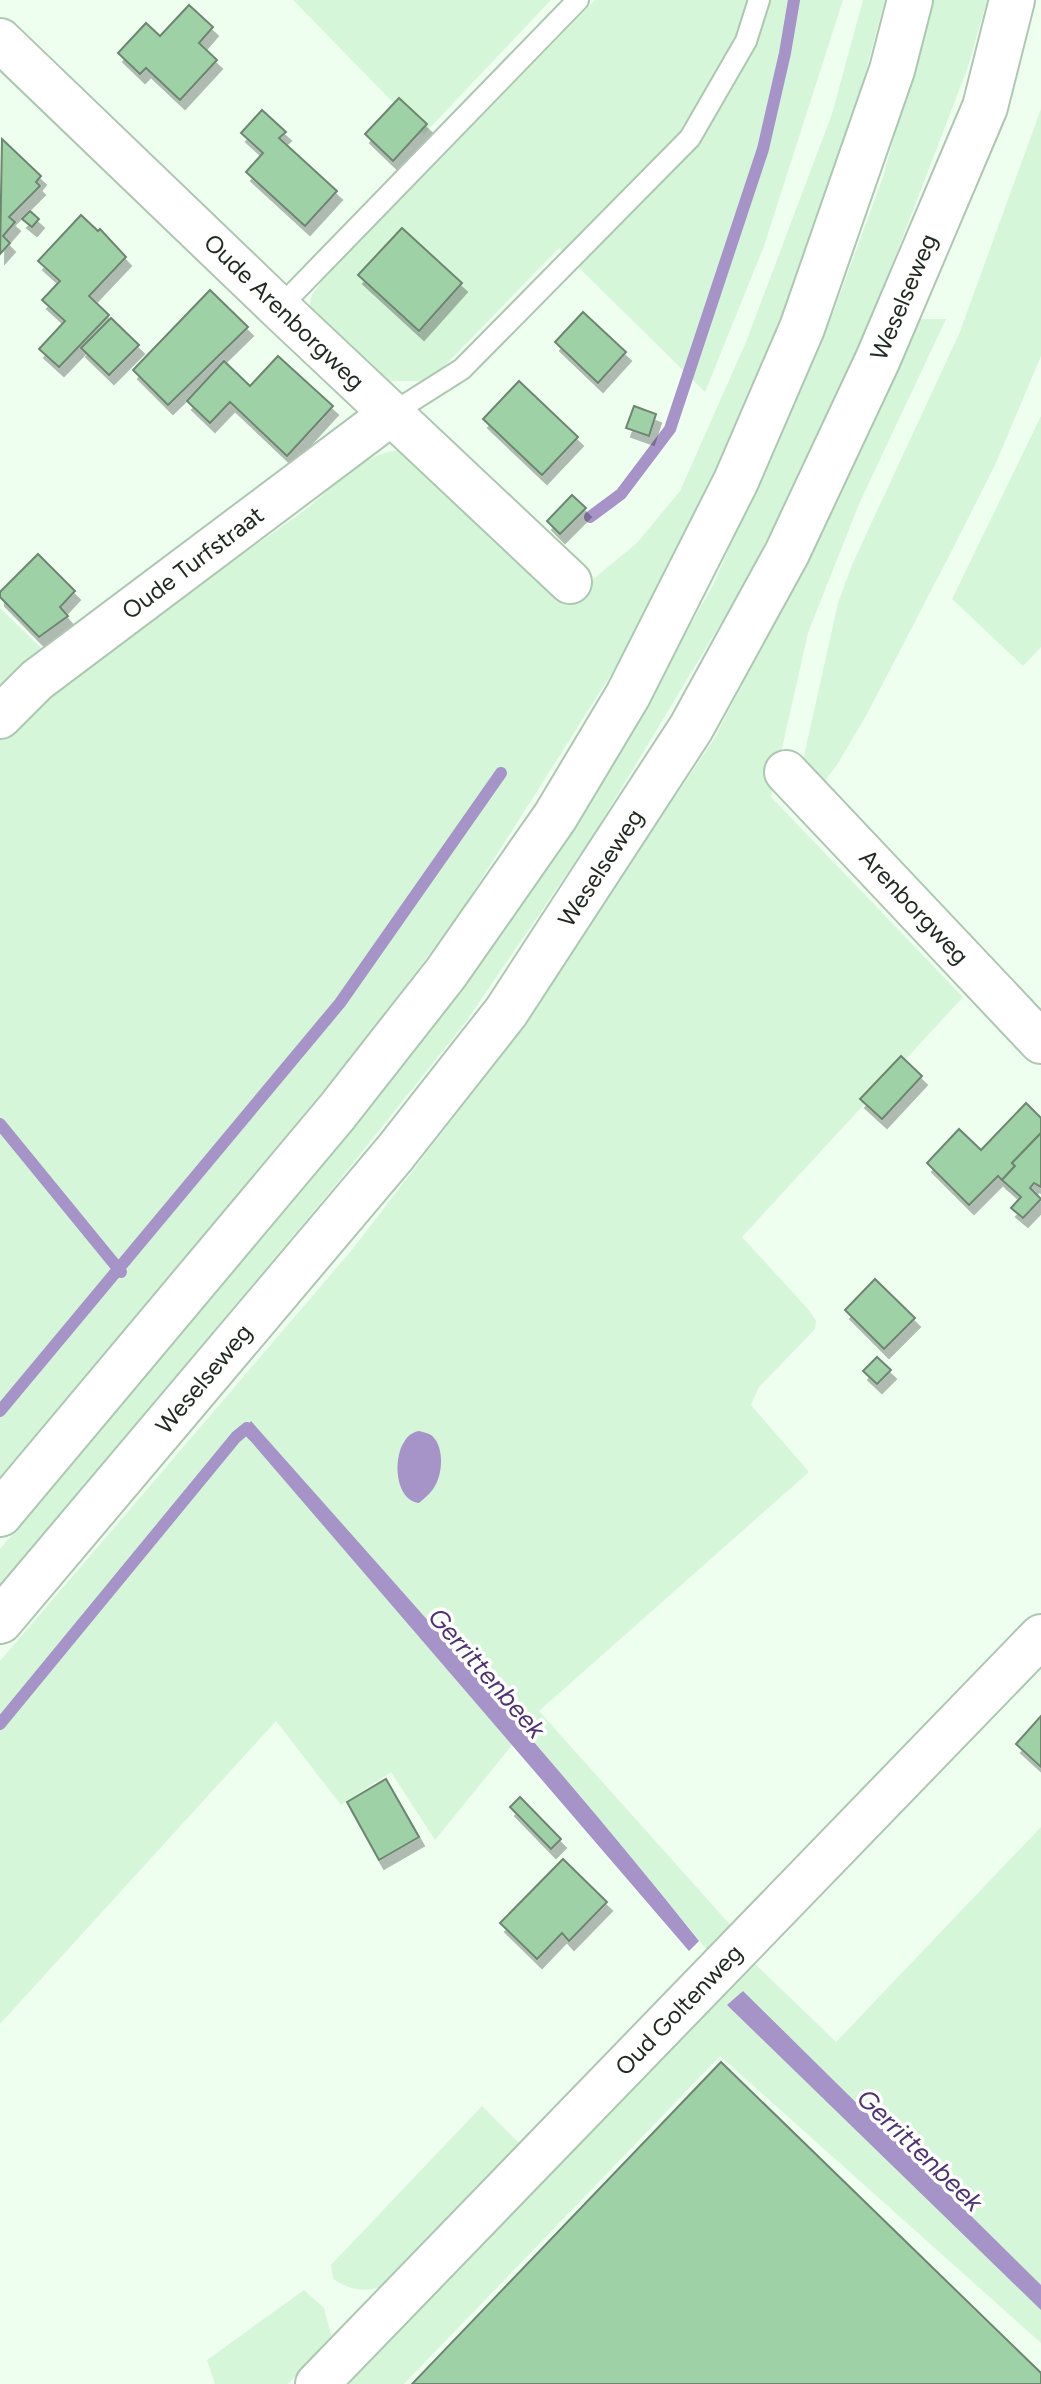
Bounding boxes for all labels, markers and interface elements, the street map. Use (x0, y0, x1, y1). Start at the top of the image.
street label: Oude Arenborgweg (198, 228, 371, 396)
street label: Weselseweg (864, 229, 943, 364)
street label: Oude Turfstraat (116, 500, 269, 625)
street label: Weselseweg (552, 803, 649, 932)
street label: Arenborgweg (854, 843, 975, 970)
street label: Weselseweg (149, 1318, 258, 1439)
water label: Gerrittenbeek (422, 1601, 553, 1746)
street label: Oud Goltenweg (609, 1938, 748, 2081)
water label: Gerrittenbeek (850, 2082, 991, 2219)

